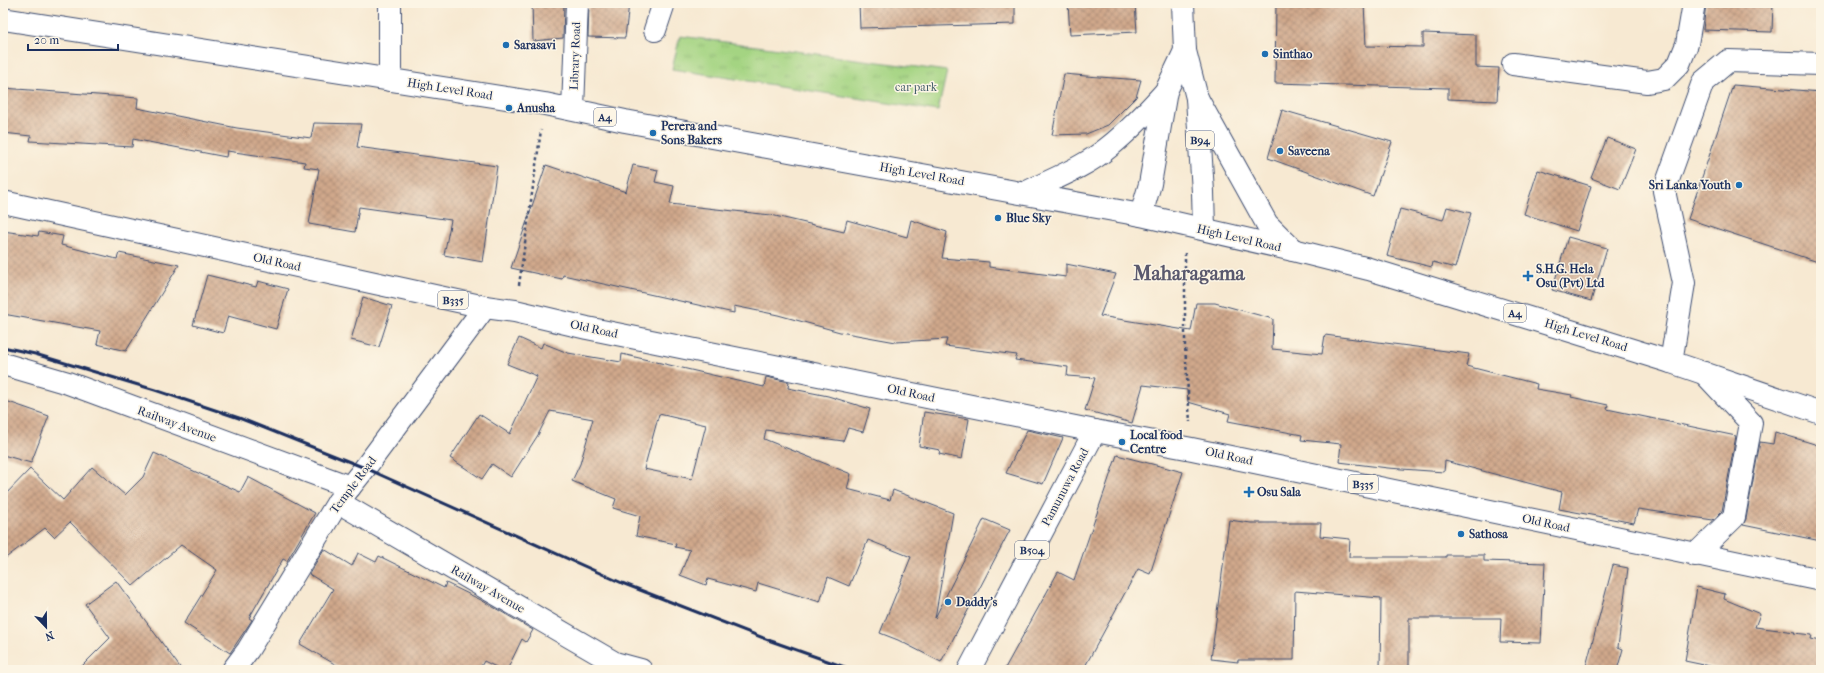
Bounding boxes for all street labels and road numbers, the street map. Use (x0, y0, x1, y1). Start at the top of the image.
street label: Library Road (567, 21, 583, 90)
street label: High Level Road (406, 75, 494, 103)
road number: A4 (594, 108, 616, 126)
road number: B94 (1186, 131, 1214, 149)
street label: High Level Road (878, 160, 966, 188)
street label: High Level Road (1195, 221, 1283, 255)
street label: Old Road (252, 250, 303, 274)
road number: B335 (438, 291, 468, 309)
road number: A4 (1504, 304, 1526, 322)
street label: High Level Road (1543, 316, 1630, 354)
street label: Old Road (569, 317, 620, 341)
street label: Old Road (886, 381, 937, 405)
street label: Railway Avenue (136, 403, 218, 445)
street label: Old Road (1204, 444, 1255, 468)
street label: Pamunuwa Road (1039, 445, 1092, 528)
street label: Temple Road (327, 453, 379, 516)
road number: B335 (1348, 475, 1378, 493)
street label: Old Road (1521, 511, 1572, 535)
road number: B504 (1015, 541, 1049, 559)
street label: Railway Avenue (449, 562, 528, 616)

